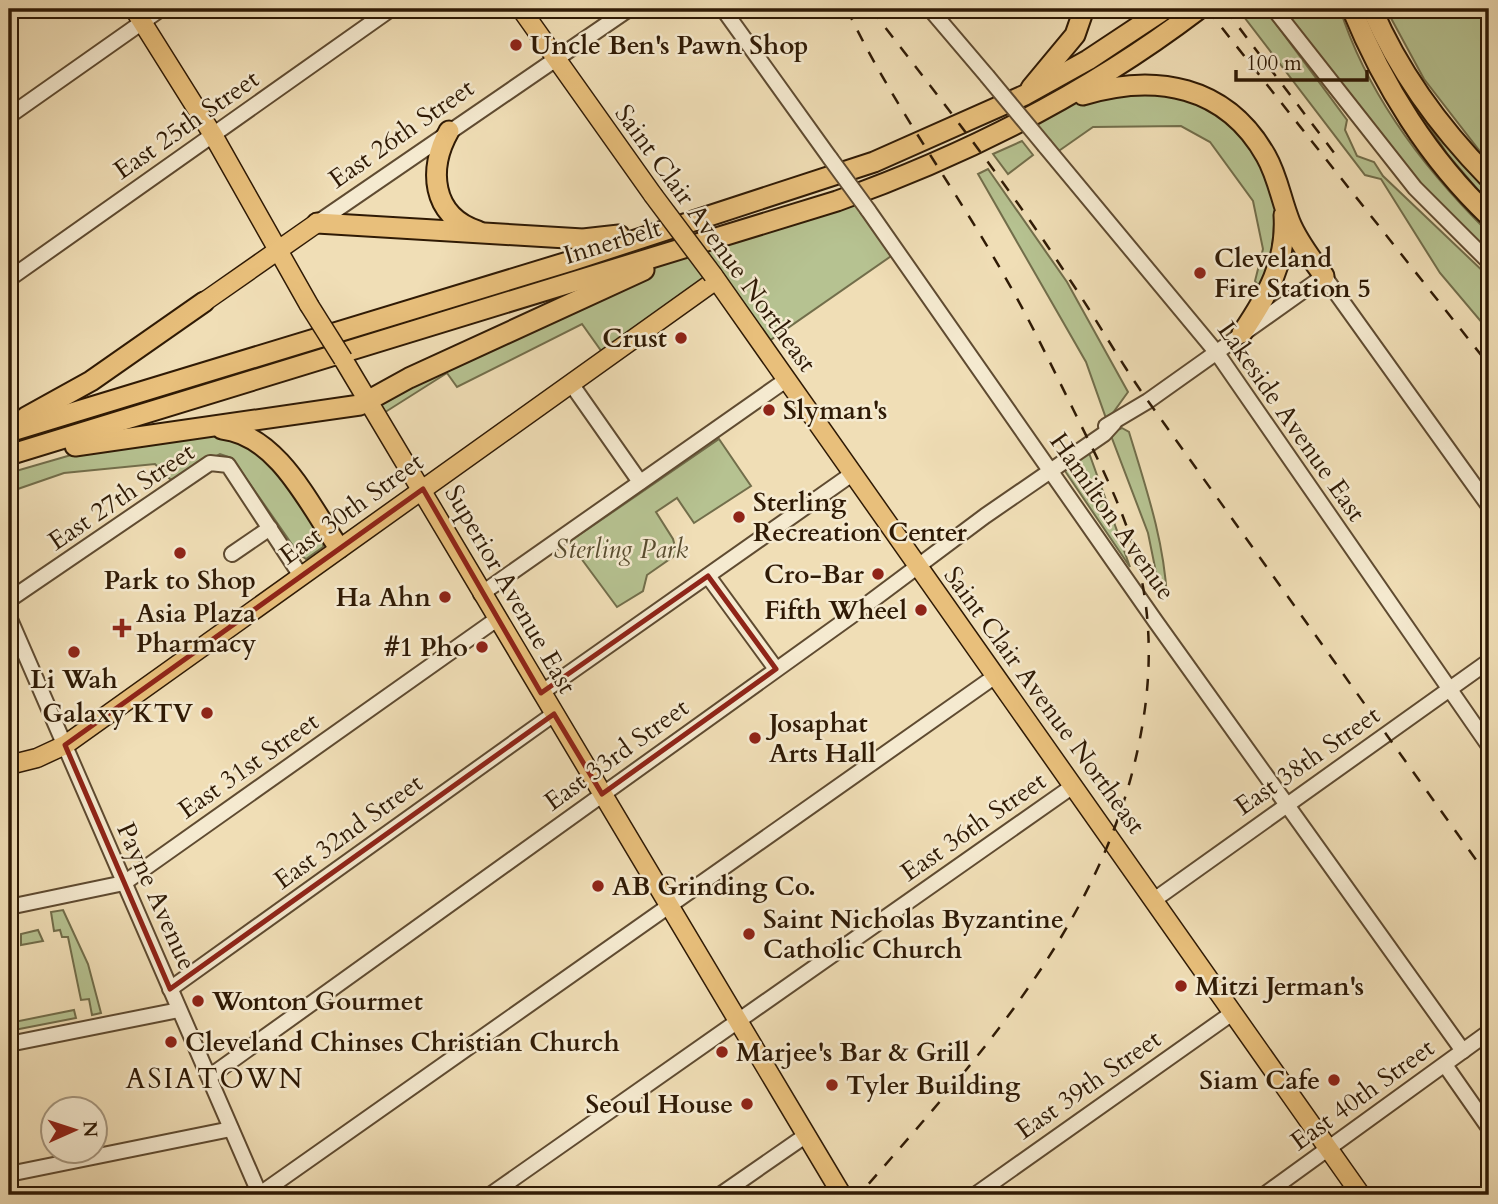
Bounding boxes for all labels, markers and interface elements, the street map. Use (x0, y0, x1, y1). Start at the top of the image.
place label: Uncle Ben's Pawn Shop (530, 28, 808, 63)
marker: Uncle Ben's Pawn Shop (508, 37, 524, 53)
scale bar (1236, 38, 1367, 82)
text: 100 m (1246, 49, 1302, 78)
street label: East 25th Street (107, 61, 266, 187)
street label: East 26th Street (322, 70, 481, 196)
street label: Saint Clair Avenue Northeast (607, 98, 825, 379)
street label: Innerbelt (559, 210, 665, 273)
place label: Cleveland Fire Station 5 (1214, 241, 1371, 306)
marker: Cleveland Fire Station 5 (1192, 265, 1208, 281)
street label: Lakeside Avenue East (1209, 314, 1374, 528)
place label: Crust (602, 321, 667, 356)
marker: Crust (673, 330, 689, 346)
place label: Slyman's (783, 393, 887, 428)
marker: Slyman's (761, 402, 777, 418)
street label: Hamilton Avenue (1042, 425, 1183, 607)
street label: East 27th Street (41, 434, 201, 558)
street label: East 30th Street (272, 444, 430, 572)
street label: Superior Avenue East (436, 478, 585, 700)
place label: Sterling Recreation Center (753, 485, 968, 550)
marker: Sterling Recreation Center (731, 509, 747, 525)
park label: Sterling Park (554, 532, 688, 567)
marker: Park to Shop (172, 545, 188, 561)
place label: Cro-Bar (764, 557, 865, 592)
street label: Saint Clair Avenue Northeast (936, 560, 1154, 841)
place label: Park to Shop (104, 563, 256, 598)
marker: Cro-Bar (870, 566, 886, 582)
place label: Ha Ahn (336, 580, 431, 615)
marker: Ha Ahn (437, 589, 453, 605)
place label: Fifth Wheel (764, 593, 907, 628)
place label: Asia Plaza Pharmacy (136, 596, 256, 661)
marker: Fifth Wheel (913, 602, 929, 618)
marker: Asia Plaza Pharmacy (114, 620, 130, 636)
place label: #1 Pho (384, 630, 468, 665)
marker: #1 Pho (474, 639, 490, 655)
marker: Li Wah (66, 644, 82, 660)
place label: Li Wah (30, 662, 118, 697)
street label: East 33rd Street (537, 690, 696, 819)
place label: Galaxy KTV (42, 696, 194, 731)
street label: East 38th Street (1228, 697, 1387, 823)
street label: East 31st Street (171, 704, 326, 827)
marker: Galaxy KTV (199, 705, 215, 721)
place label: Josaphat Arts Hall (765, 706, 876, 771)
marker: Josaphat Arts Hall (747, 730, 763, 746)
street label: East 36th Street (894, 763, 1053, 889)
street label: East 32nd Street (267, 766, 430, 897)
street label: Payne Avenue (108, 817, 205, 976)
place label: AB Grinding Co. (612, 869, 816, 904)
marker: AB Grinding Co. (590, 878, 606, 894)
place label: Saint Nicholas Byzantine Catholic Church (763, 902, 1064, 967)
marker: Saint Nicholas Byzantine Catholic Church (741, 926, 757, 942)
place label: Mitzi Jerman's (1195, 969, 1364, 1004)
marker: Mitzi Jerman's (1173, 978, 1189, 994)
place label: Wonton Gourmet (211, 984, 423, 1019)
marker: Wonton Gourmet (190, 993, 206, 1009)
street label: East 39th Street (1009, 1021, 1168, 1147)
place label: Cleveland Chinses Christian Church (185, 1025, 620, 1060)
street label: East 40th Street (1283, 1030, 1441, 1158)
marker: Cleveland Chinses Christian Church (163, 1034, 179, 1050)
place label: Marjee's Bar & Grill (736, 1035, 970, 1070)
marker: Marjee's Bar & Grill (714, 1044, 730, 1060)
district label: ASIATOWN (126, 1060, 304, 1098)
place label: Siam Cafe (1199, 1063, 1320, 1098)
place label: Tyler Building (846, 1068, 1021, 1103)
marker: Siam Cafe (1326, 1072, 1342, 1088)
marker: Tyler Building (824, 1077, 840, 1093)
place label: Seoul House (586, 1087, 733, 1122)
north arrow (38, 1096, 108, 1166)
marker: Seoul House (739, 1096, 755, 1112)
text: N (77, 1120, 103, 1139)

